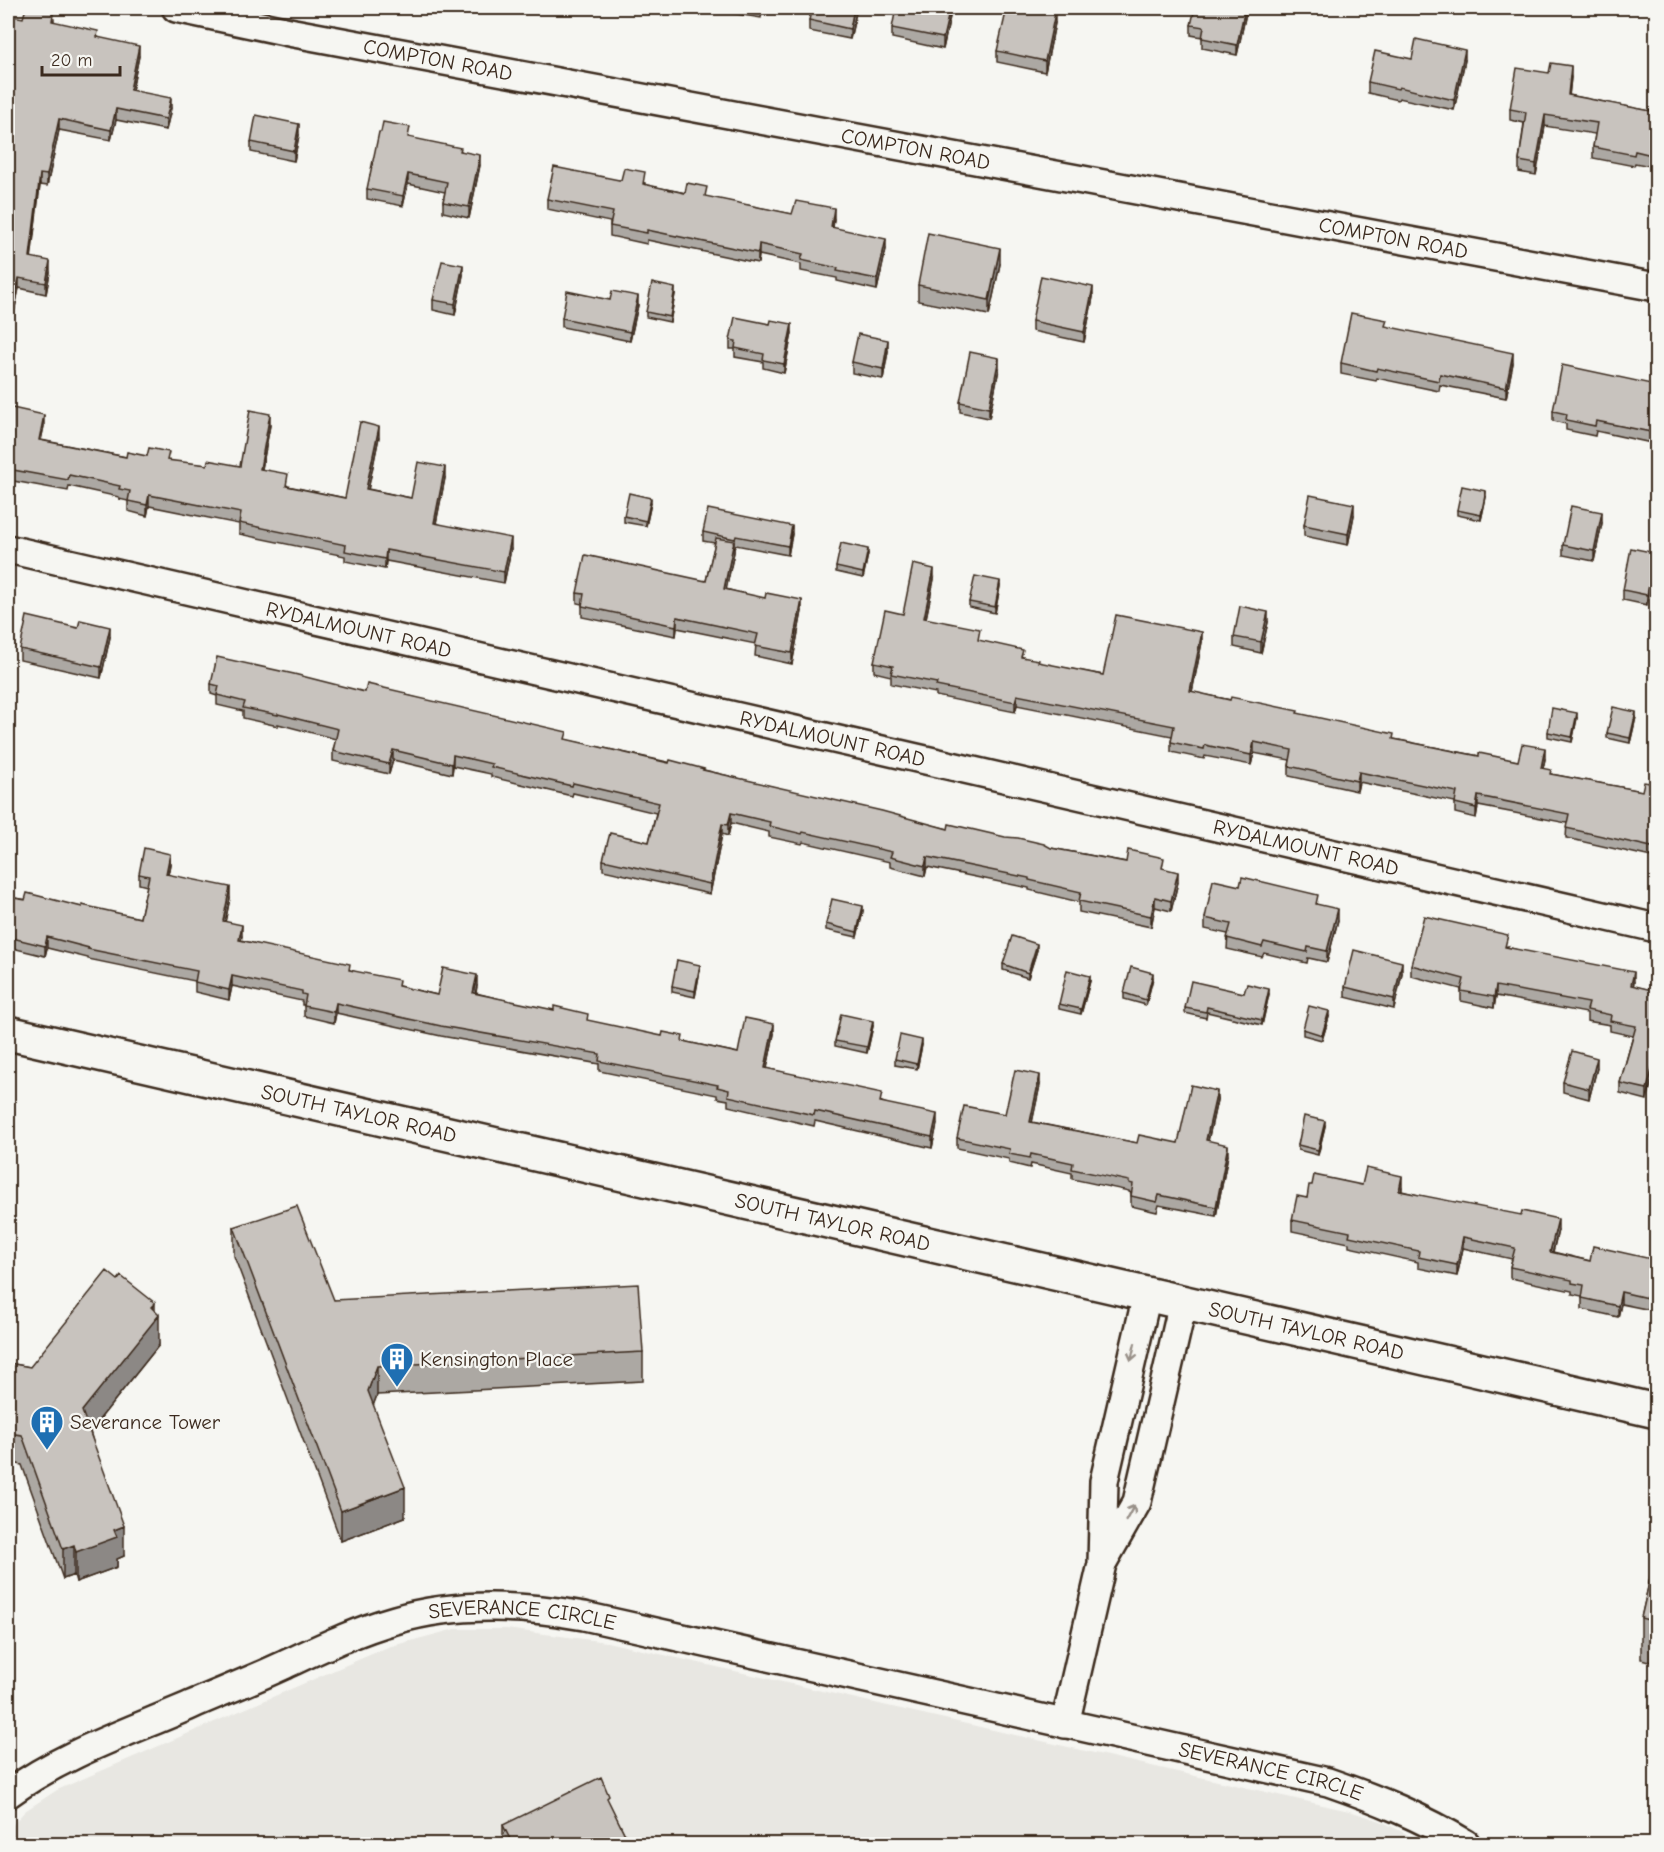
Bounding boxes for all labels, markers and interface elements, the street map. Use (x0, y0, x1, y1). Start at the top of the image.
street label: COMPTON ROAD (361, 34, 514, 86)
scale bar (42, 39, 120, 77)
text: 20 m (51, 50, 92, 71)
street label: COMPTON ROAD (839, 123, 992, 175)
street label: COMPTON ROAD (1317, 212, 1470, 264)
street label: RYDALMOUNT ROAD (264, 597, 454, 663)
street label: RYDALMOUNT ROAD (737, 706, 928, 772)
street label: RYDALMOUNT ROAD (1211, 815, 1401, 880)
street label: SOUTH TAYLOR ROAD (259, 1079, 459, 1148)
street label: SOUTH TAYLOR ROAD (733, 1188, 933, 1256)
street label: SOUTH TAYLOR ROAD (1206, 1297, 1406, 1365)
building icon: Kensington Place (379, 1341, 415, 1388)
one-way arrow (1127, 1342, 1139, 1361)
place label: Kensington Place (420, 1347, 573, 1371)
building icon: Severance Tower (29, 1404, 65, 1451)
place label: Severance Tower (70, 1410, 221, 1434)
one-way arrow (1125, 1505, 1137, 1522)
street label: SEVERANCE CIRCLE (427, 1595, 619, 1635)
street label: SEVERANCE CIRCLE (1176, 1737, 1367, 1806)

